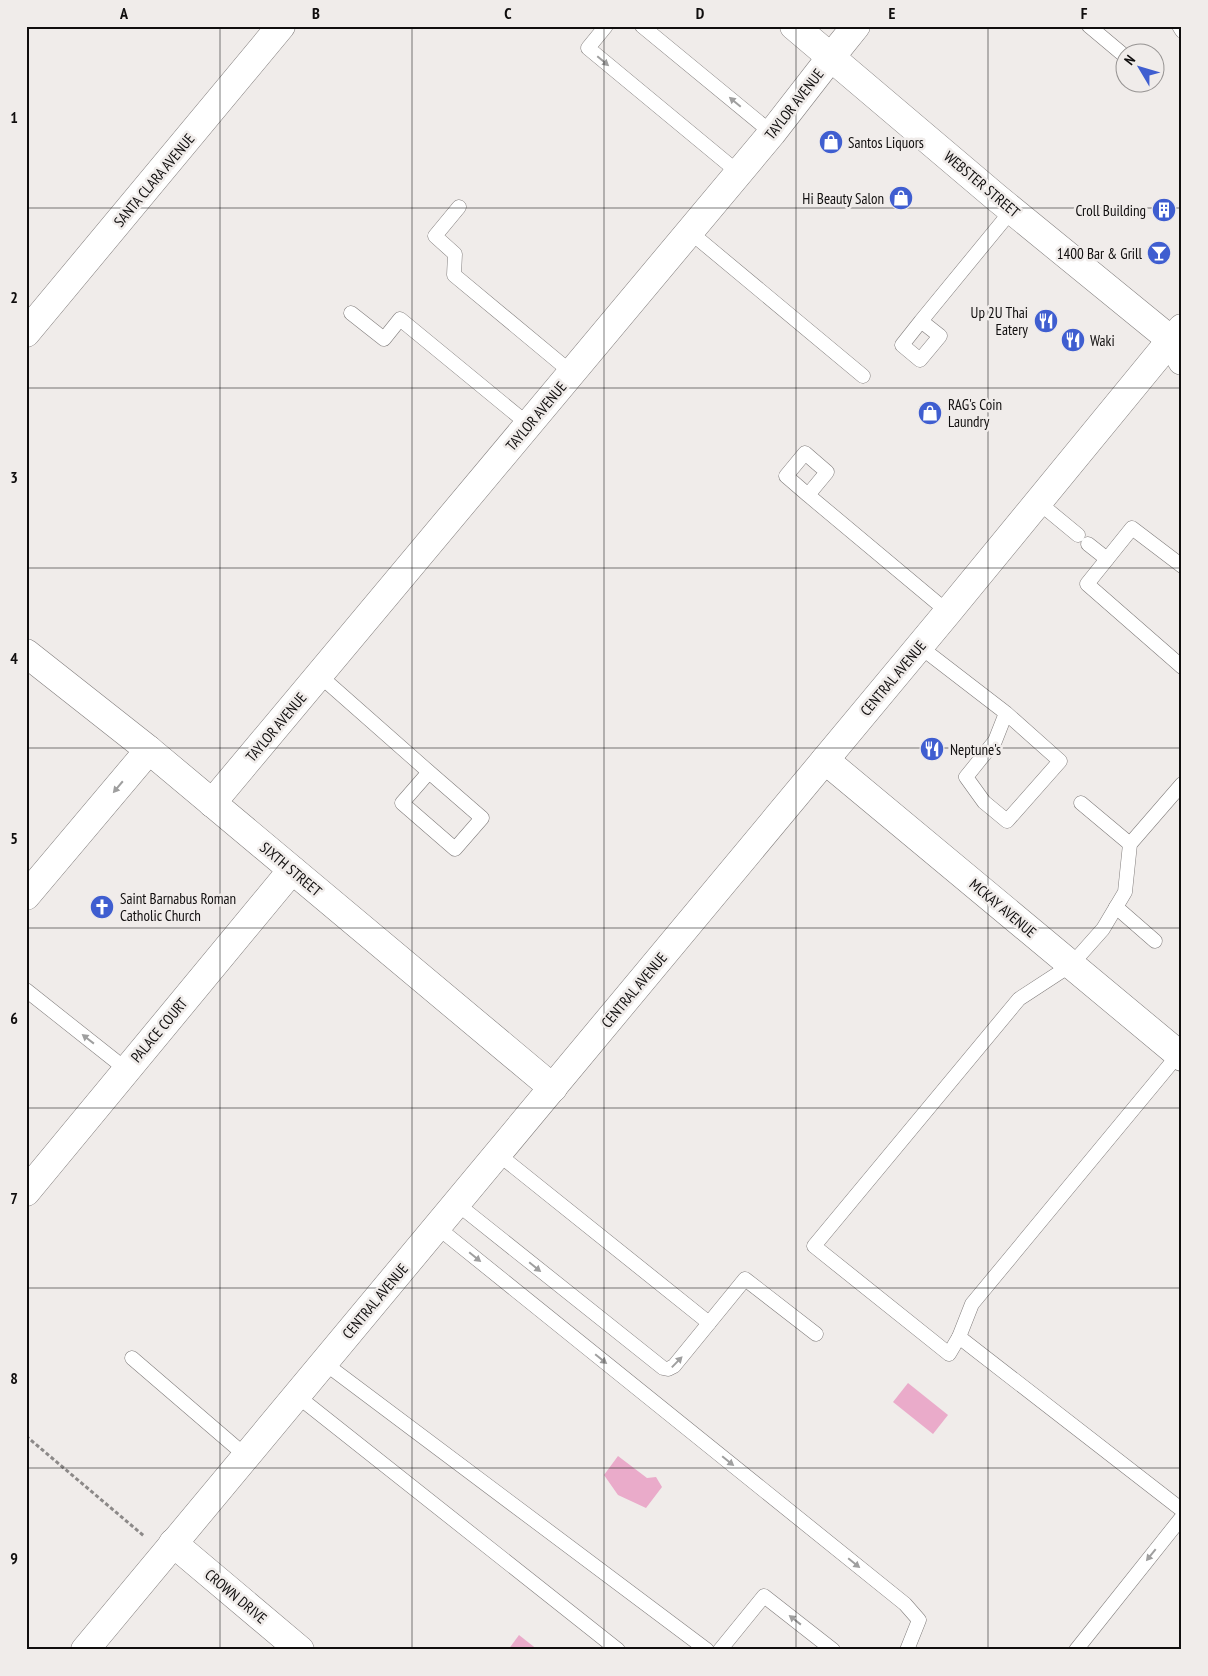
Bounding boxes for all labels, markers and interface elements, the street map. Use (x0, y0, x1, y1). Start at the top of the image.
text: A (119, 3, 129, 23)
text: B (312, 3, 320, 23)
text: C (504, 3, 512, 23)
text: D (696, 3, 705, 23)
text: E (889, 3, 896, 23)
text: F (1081, 3, 1088, 23)
north arrow (1116, 42, 1166, 92)
text: N (1120, 51, 1139, 69)
one-way arrow (596, 56, 609, 67)
street label: TAYLOR AVENUE (760, 65, 828, 143)
one-way arrow (728, 97, 741, 108)
text: 1 (10, 107, 18, 127)
street label: SANTA CLARA AVENUE (109, 129, 199, 231)
shop icon: Santos Liquors (818, 129, 844, 155)
place label: Santos Liquors (848, 133, 924, 152)
street label: WEBSTER STREET (940, 147, 1024, 221)
shop icon: Hi Beauty Salon (888, 185, 914, 211)
place label: Hi Beauty Salon (802, 189, 884, 208)
building icon: Croll Building (1151, 197, 1177, 223)
place label: Croll Building (1075, 201, 1146, 220)
bar icon: 1400 Bar & Grill (1146, 240, 1172, 266)
place label: 1400 Bar & Grill (1057, 244, 1142, 263)
text: 2 (10, 287, 18, 307)
place label: Up 2U Thai Eatery (971, 303, 1028, 339)
restaurant icon: Up 2U Thai Eatery (1033, 308, 1059, 334)
restaurant icon: Waki (1060, 327, 1086, 353)
place label: Waki (1090, 331, 1115, 350)
street label: TAYLOR AVENUE (501, 377, 571, 455)
place label: RAG's Coin Laundry (948, 395, 1002, 431)
shop icon: RAG's Coin Laundry (917, 400, 943, 426)
text: 3 (10, 467, 18, 487)
street label: CENTRAL AVENUE (856, 636, 930, 720)
text: 4 (10, 648, 18, 668)
street label: TAYLOR AVENUE (241, 688, 311, 766)
restaurant icon: Neptune's (919, 736, 945, 762)
place label: Neptune's (950, 740, 1001, 759)
one-way arrow (112, 781, 123, 794)
text: 5 (10, 828, 18, 848)
street label: SIXTH STREET (256, 838, 326, 901)
street label: MCKAY AVENUE (966, 875, 1040, 941)
place label: Saint Barnabus Roman Catholic Church (120, 889, 236, 925)
church icon: Saint Barnabus Roman Catholic Church (89, 894, 115, 920)
street label: CENTRAL AVENUE (597, 948, 671, 1032)
street label: PALACE COURT (127, 994, 192, 1066)
text: 6 (10, 1008, 18, 1028)
one-way arrow (82, 1034, 95, 1045)
text: 7 (10, 1188, 18, 1208)
one-way arrow (468, 1252, 481, 1263)
street label: CENTRAL AVENUE (338, 1259, 412, 1343)
one-way arrow (529, 1261, 542, 1272)
one-way arrow (595, 1354, 608, 1365)
one-way arrow (671, 1356, 683, 1368)
text: 8 (10, 1368, 18, 1388)
one-way arrow (721, 1456, 734, 1467)
text: 9 (10, 1548, 18, 1568)
one-way arrow (1146, 1548, 1157, 1561)
one-way arrow (848, 1558, 861, 1569)
street label: CROWN DRIVE (201, 1565, 271, 1627)
one-way arrow (789, 1614, 802, 1625)

